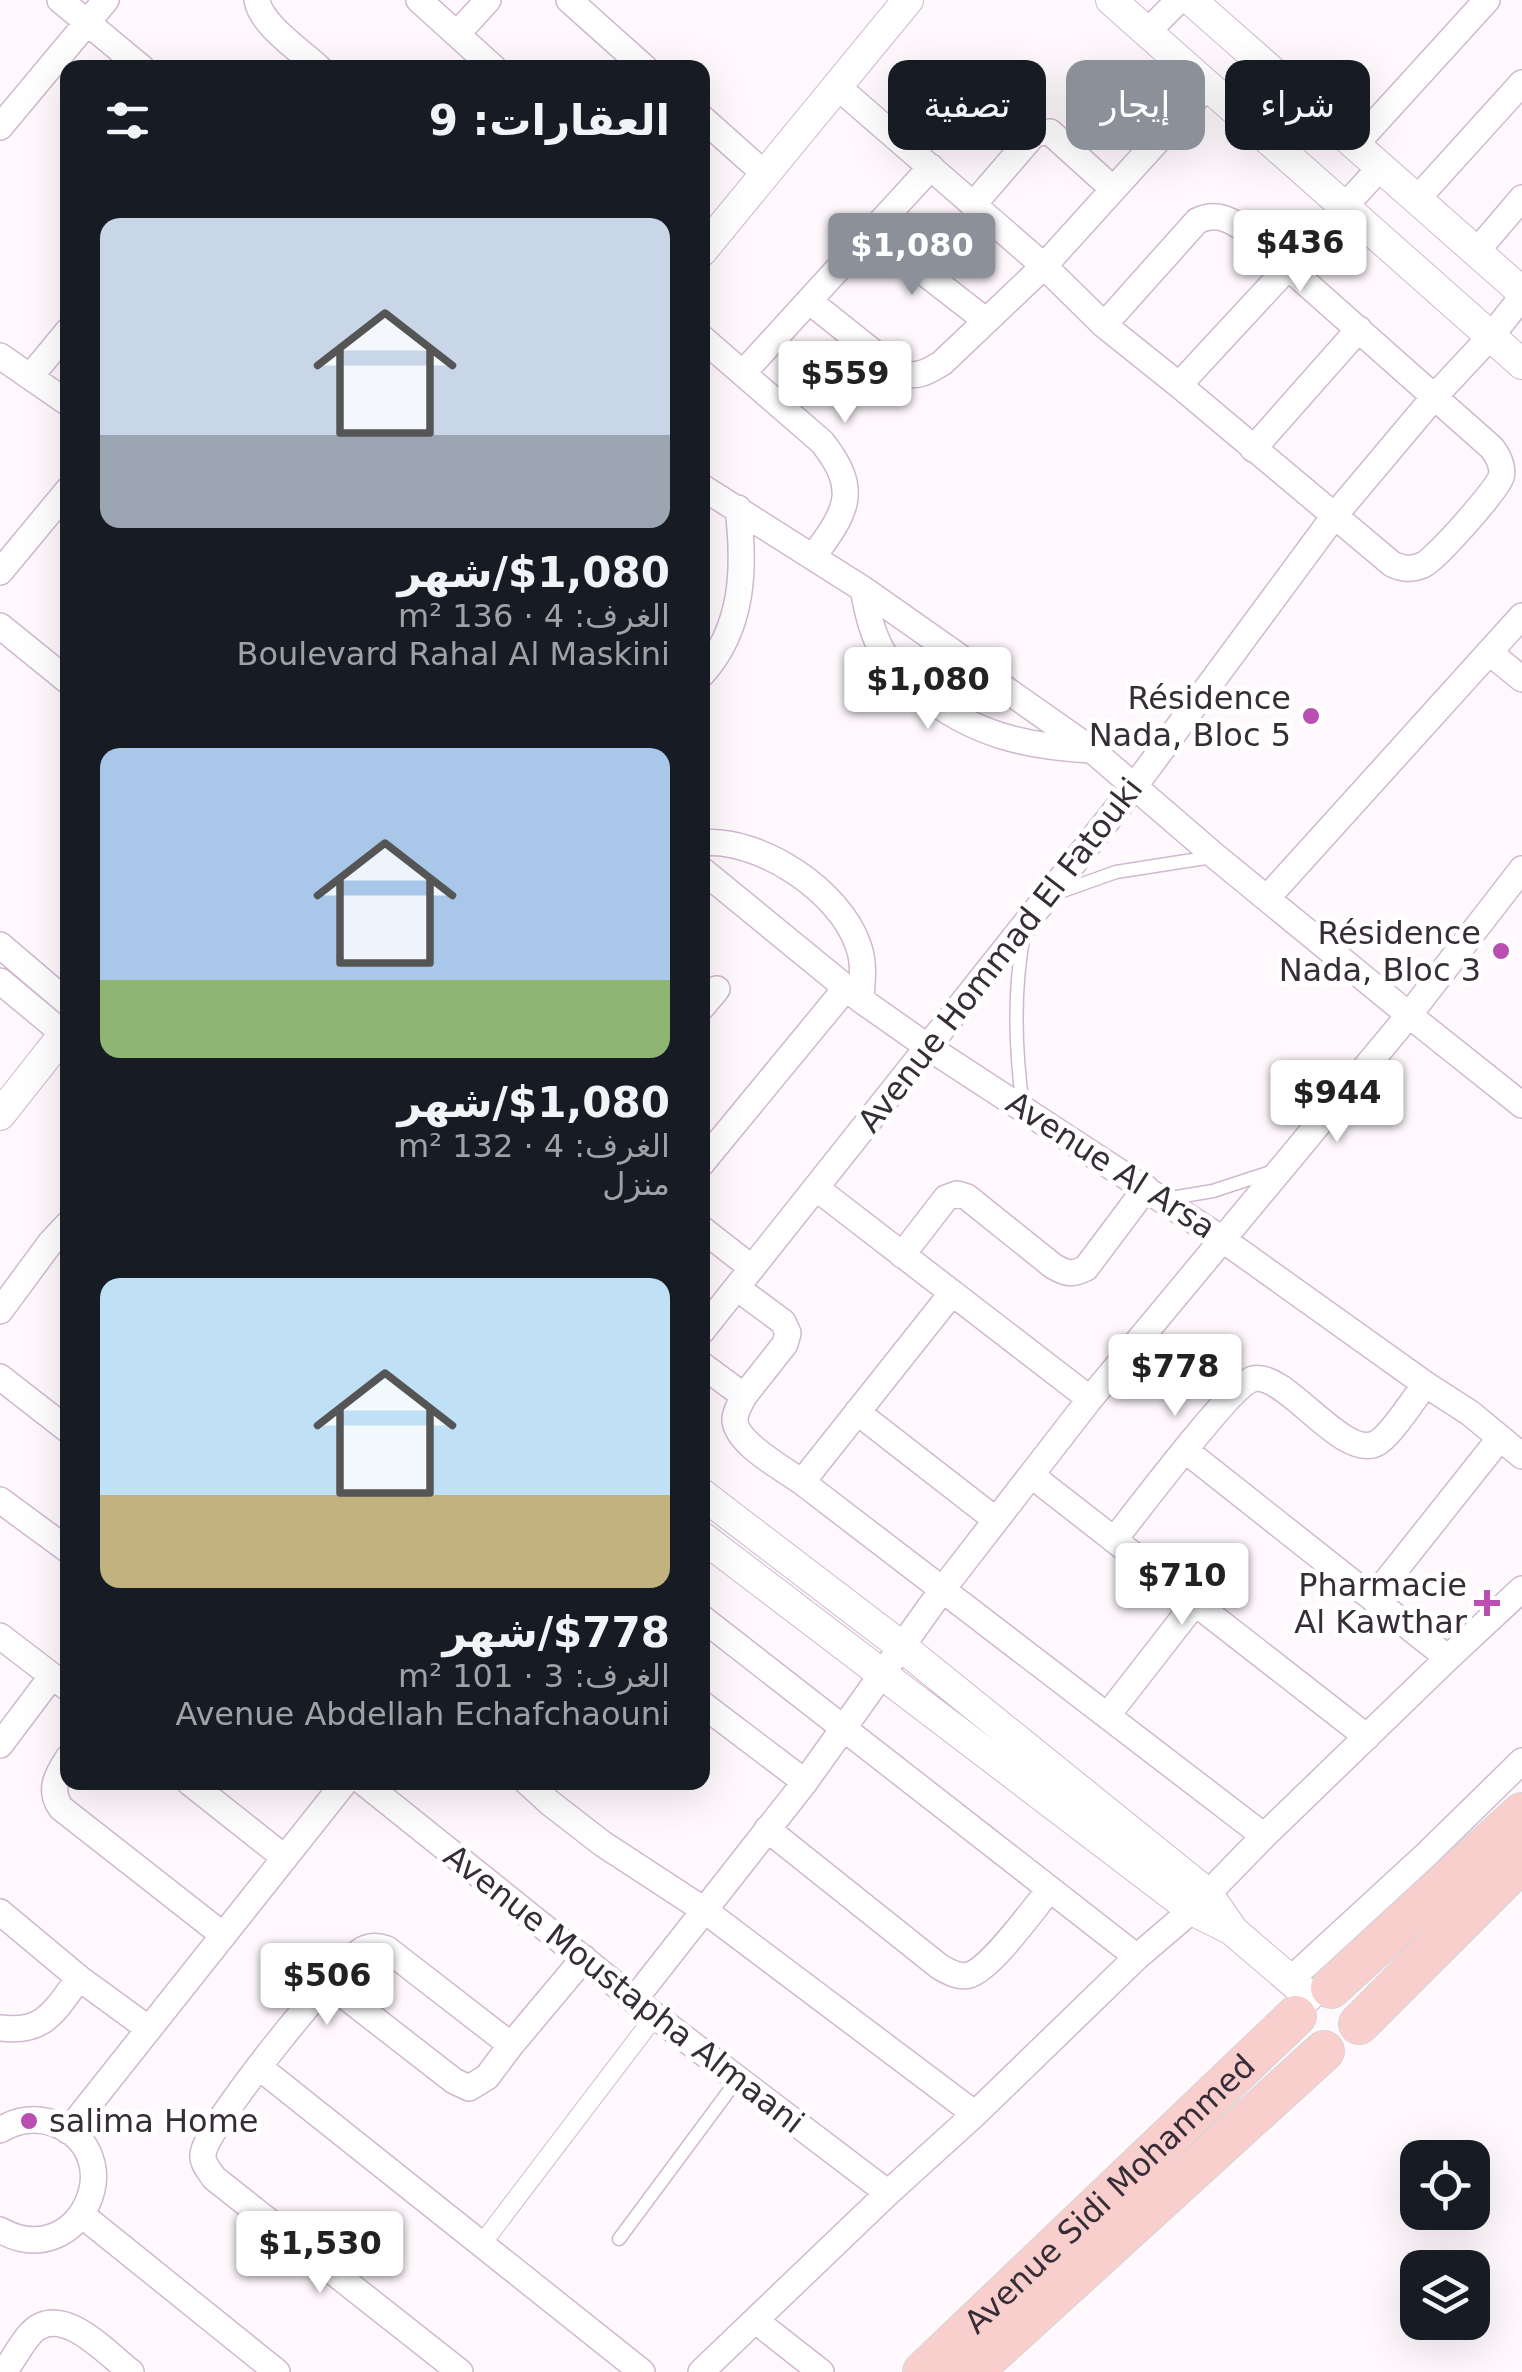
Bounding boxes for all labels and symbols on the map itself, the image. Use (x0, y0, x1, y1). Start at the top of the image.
pin: $436 (1241, 210, 1359, 295)
pin: $1,080 (831, 213, 993, 298)
pin: $559 (786, 341, 904, 426)
pin: $1,080 (847, 647, 1009, 732)
place label: Résidence Nada, Bloc 5 (1089, 679, 1291, 754)
marker: Résidence Nada, Bloc 5 (1300, 705, 1322, 727)
street label: Avenue Hommad El Fatouki (850, 770, 1150, 1140)
place label: Résidence Nada, Bloc 3 (1279, 914, 1481, 989)
marker: Résidence Nada, Bloc 3 (1490, 940, 1512, 962)
pin: $944 (1278, 1060, 1396, 1145)
street label: Avenue Al Arsa (999, 1083, 1223, 1247)
pin: $778 (1116, 1334, 1234, 1419)
pin: $710 (1123, 1543, 1241, 1628)
place label: Pharmacie Al Kawthar (1294, 1566, 1468, 1641)
marker: Pharmacie Al Kawthar (1476, 1592, 1498, 1614)
street label: Avenue Moustapha Almaani (437, 1837, 811, 2141)
pin: $506 (268, 1943, 386, 2028)
street label: Avenue Sidi Mohammed (957, 2047, 1263, 2341)
place label: salima Home (49, 2102, 259, 2140)
marker: salima Home (18, 2110, 40, 2132)
pin: $1,530 (239, 2211, 401, 2296)

